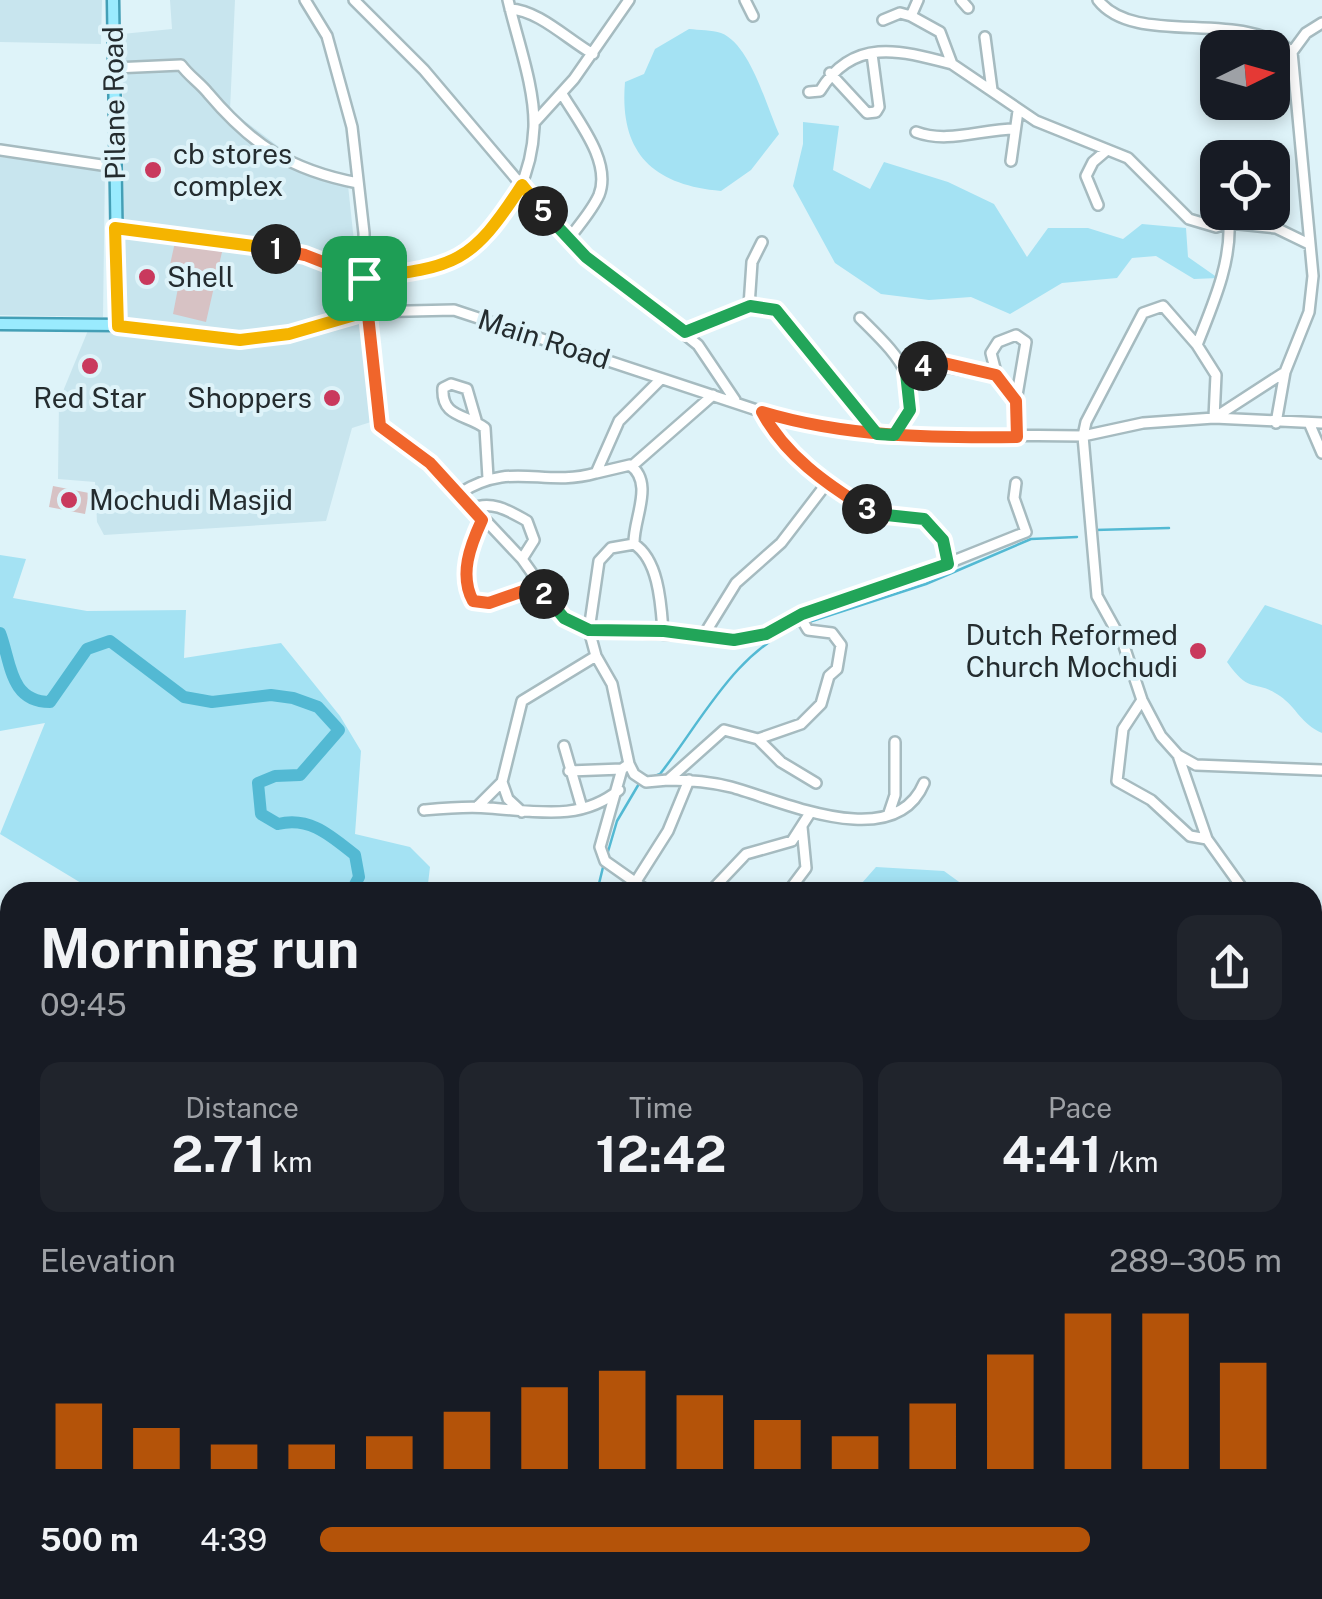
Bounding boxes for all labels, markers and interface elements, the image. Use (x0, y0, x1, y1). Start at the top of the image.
street label: Pilane Road (96, 26, 131, 180)
north arrow (1200, 30, 1290, 120)
map controls (1200, 30, 1290, 230)
place label: cb stores complex (173, 137, 292, 202)
button: locate (1200, 140, 1290, 230)
marker: cb stores complex (142, 159, 164, 181)
pin: 5 (518, 186, 568, 236)
text: 5 (534, 194, 552, 227)
pin: 1 (251, 224, 301, 274)
text: 1 (270, 232, 282, 265)
pin (322, 236, 407, 321)
icon: arrive (337, 251, 392, 306)
place label: Shell (167, 260, 234, 293)
marker: Shell (136, 266, 158, 288)
street label: Main Road (474, 302, 614, 375)
pin: 4 (898, 341, 948, 391)
text: 4 (914, 349, 932, 382)
marker: Red Star (79, 355, 101, 377)
place label: Red Star (33, 381, 147, 414)
place label: Shoppers (187, 381, 312, 414)
marker: Shoppers (321, 387, 343, 409)
place label: Mochudi Masjid (89, 483, 293, 516)
pin: 3 (842, 484, 892, 534)
marker: Mochudi Masjid (58, 489, 80, 511)
text: 3 (858, 492, 876, 525)
pin: 2 (519, 569, 569, 619)
text: 2 (535, 577, 553, 610)
place label: Dutch Reformed Church Mochudi (966, 618, 1178, 683)
marker: Dutch Reformed Church Mochudi (1187, 640, 1209, 662)
button: share (1177, 915, 1282, 1020)
text: Morning run (40, 916, 359, 980)
text: 09:45 (40, 986, 127, 1023)
text: Distance (185, 1091, 299, 1124)
text: Time (629, 1091, 693, 1124)
text: Pace (1048, 1091, 1112, 1124)
text: 2.71 (171, 1124, 266, 1183)
text: 12:42 (595, 1124, 727, 1183)
text: 4:41 (1002, 1124, 1102, 1183)
text: km (266, 1145, 313, 1178)
text: /km (1102, 1145, 1158, 1178)
text: Elevation (40, 1242, 176, 1279)
text: 289–305 m (1109, 1242, 1282, 1279)
text: 500 m (40, 1521, 139, 1558)
text: 4:39 (200, 1521, 267, 1558)

